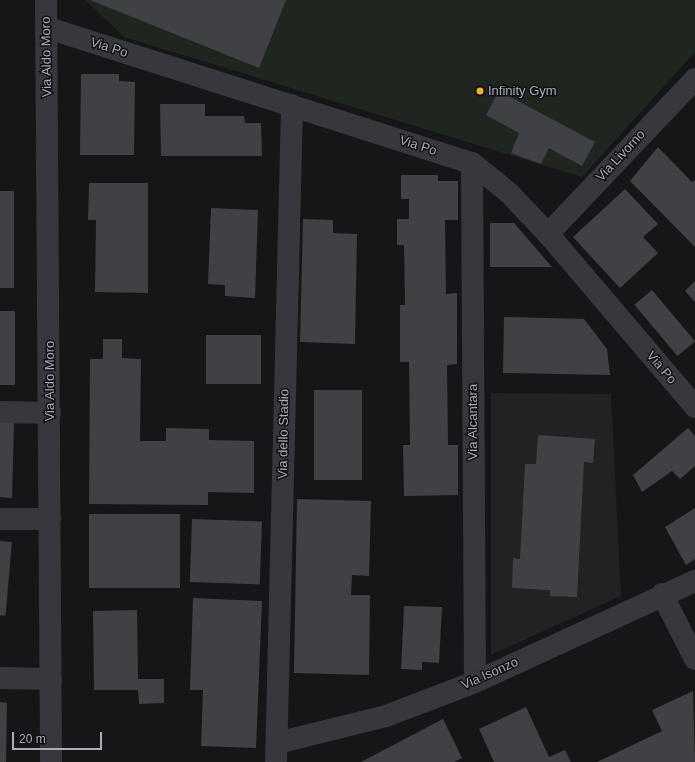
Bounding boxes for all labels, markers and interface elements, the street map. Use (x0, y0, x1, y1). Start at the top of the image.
street label: Via Aldo Moro (38, 16, 56, 98)
street label: Via Po (88, 35, 130, 61)
place label: Infinity Gym (488, 83, 557, 99)
marker: Infinity Gym (475, 86, 485, 96)
street label: Via Livorno (593, 127, 649, 185)
street label: Via Po (397, 133, 439, 159)
street label: Via Aldo Moro (42, 340, 58, 422)
street label: Via Po (643, 348, 679, 388)
street label: Via Alcantara (465, 383, 481, 461)
street label: Via dello Stadio (275, 389, 293, 479)
street label: Via Isonzo (459, 655, 521, 693)
scale bar (14, 724, 104, 750)
text: 20 m (19, 732, 46, 746)

